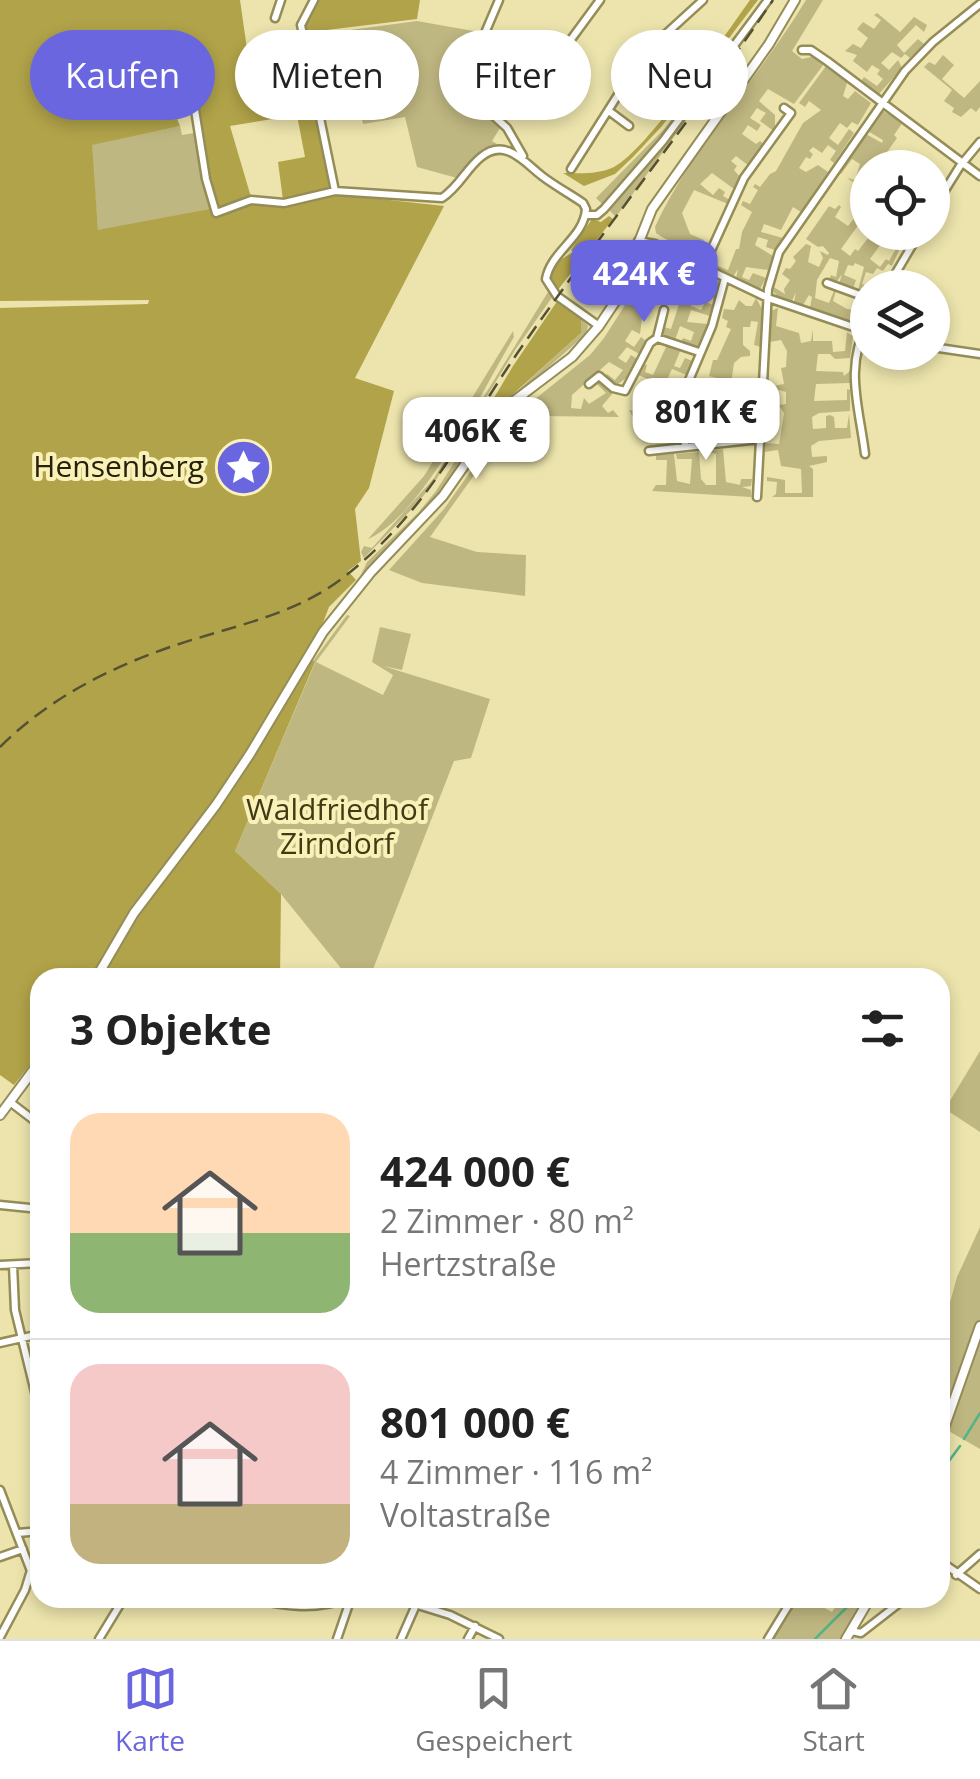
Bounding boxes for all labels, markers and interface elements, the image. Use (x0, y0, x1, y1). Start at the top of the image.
chip: Kaufen (30, 30, 215, 120)
chip: Mieten (235, 30, 419, 120)
chip: Filter (439, 30, 591, 120)
chip: Neu (611, 30, 748, 120)
map controls (850, 150, 950, 370)
button: locate (850, 150, 950, 250)
pin: 424K € (563, 240, 725, 325)
text: 424K € (593, 251, 695, 294)
button: layers (850, 270, 950, 370)
pin: 801K € (625, 378, 787, 463)
text: 801K € (655, 389, 757, 432)
pin: 406K € (395, 397, 557, 482)
text: 406K € (425, 408, 527, 451)
place icon: Hensenberg (213, 437, 273, 497)
place label: Hensenberg (33, 445, 204, 486)
park label: Waldfriedhof Zirndorf (246, 788, 430, 863)
text: 3 Objekte (70, 1000, 272, 1057)
icon: filters (855, 1001, 910, 1056)
text: 424 000 € (380, 1142, 570, 1199)
icon: home (150, 1153, 270, 1273)
text: 2 Zimmer · 80 m² (380, 1199, 634, 1242)
text: Hertzstraße (380, 1242, 556, 1285)
text: 801 000 € (380, 1393, 570, 1450)
icon: home (150, 1404, 270, 1524)
text: 4 Zimmer · 116 m² (380, 1450, 652, 1493)
text: Voltastraße (380, 1493, 551, 1536)
tab: Karte (115, 1661, 185, 1759)
tab: Gespeichert (415, 1661, 572, 1759)
tab: Start (803, 1661, 865, 1759)

